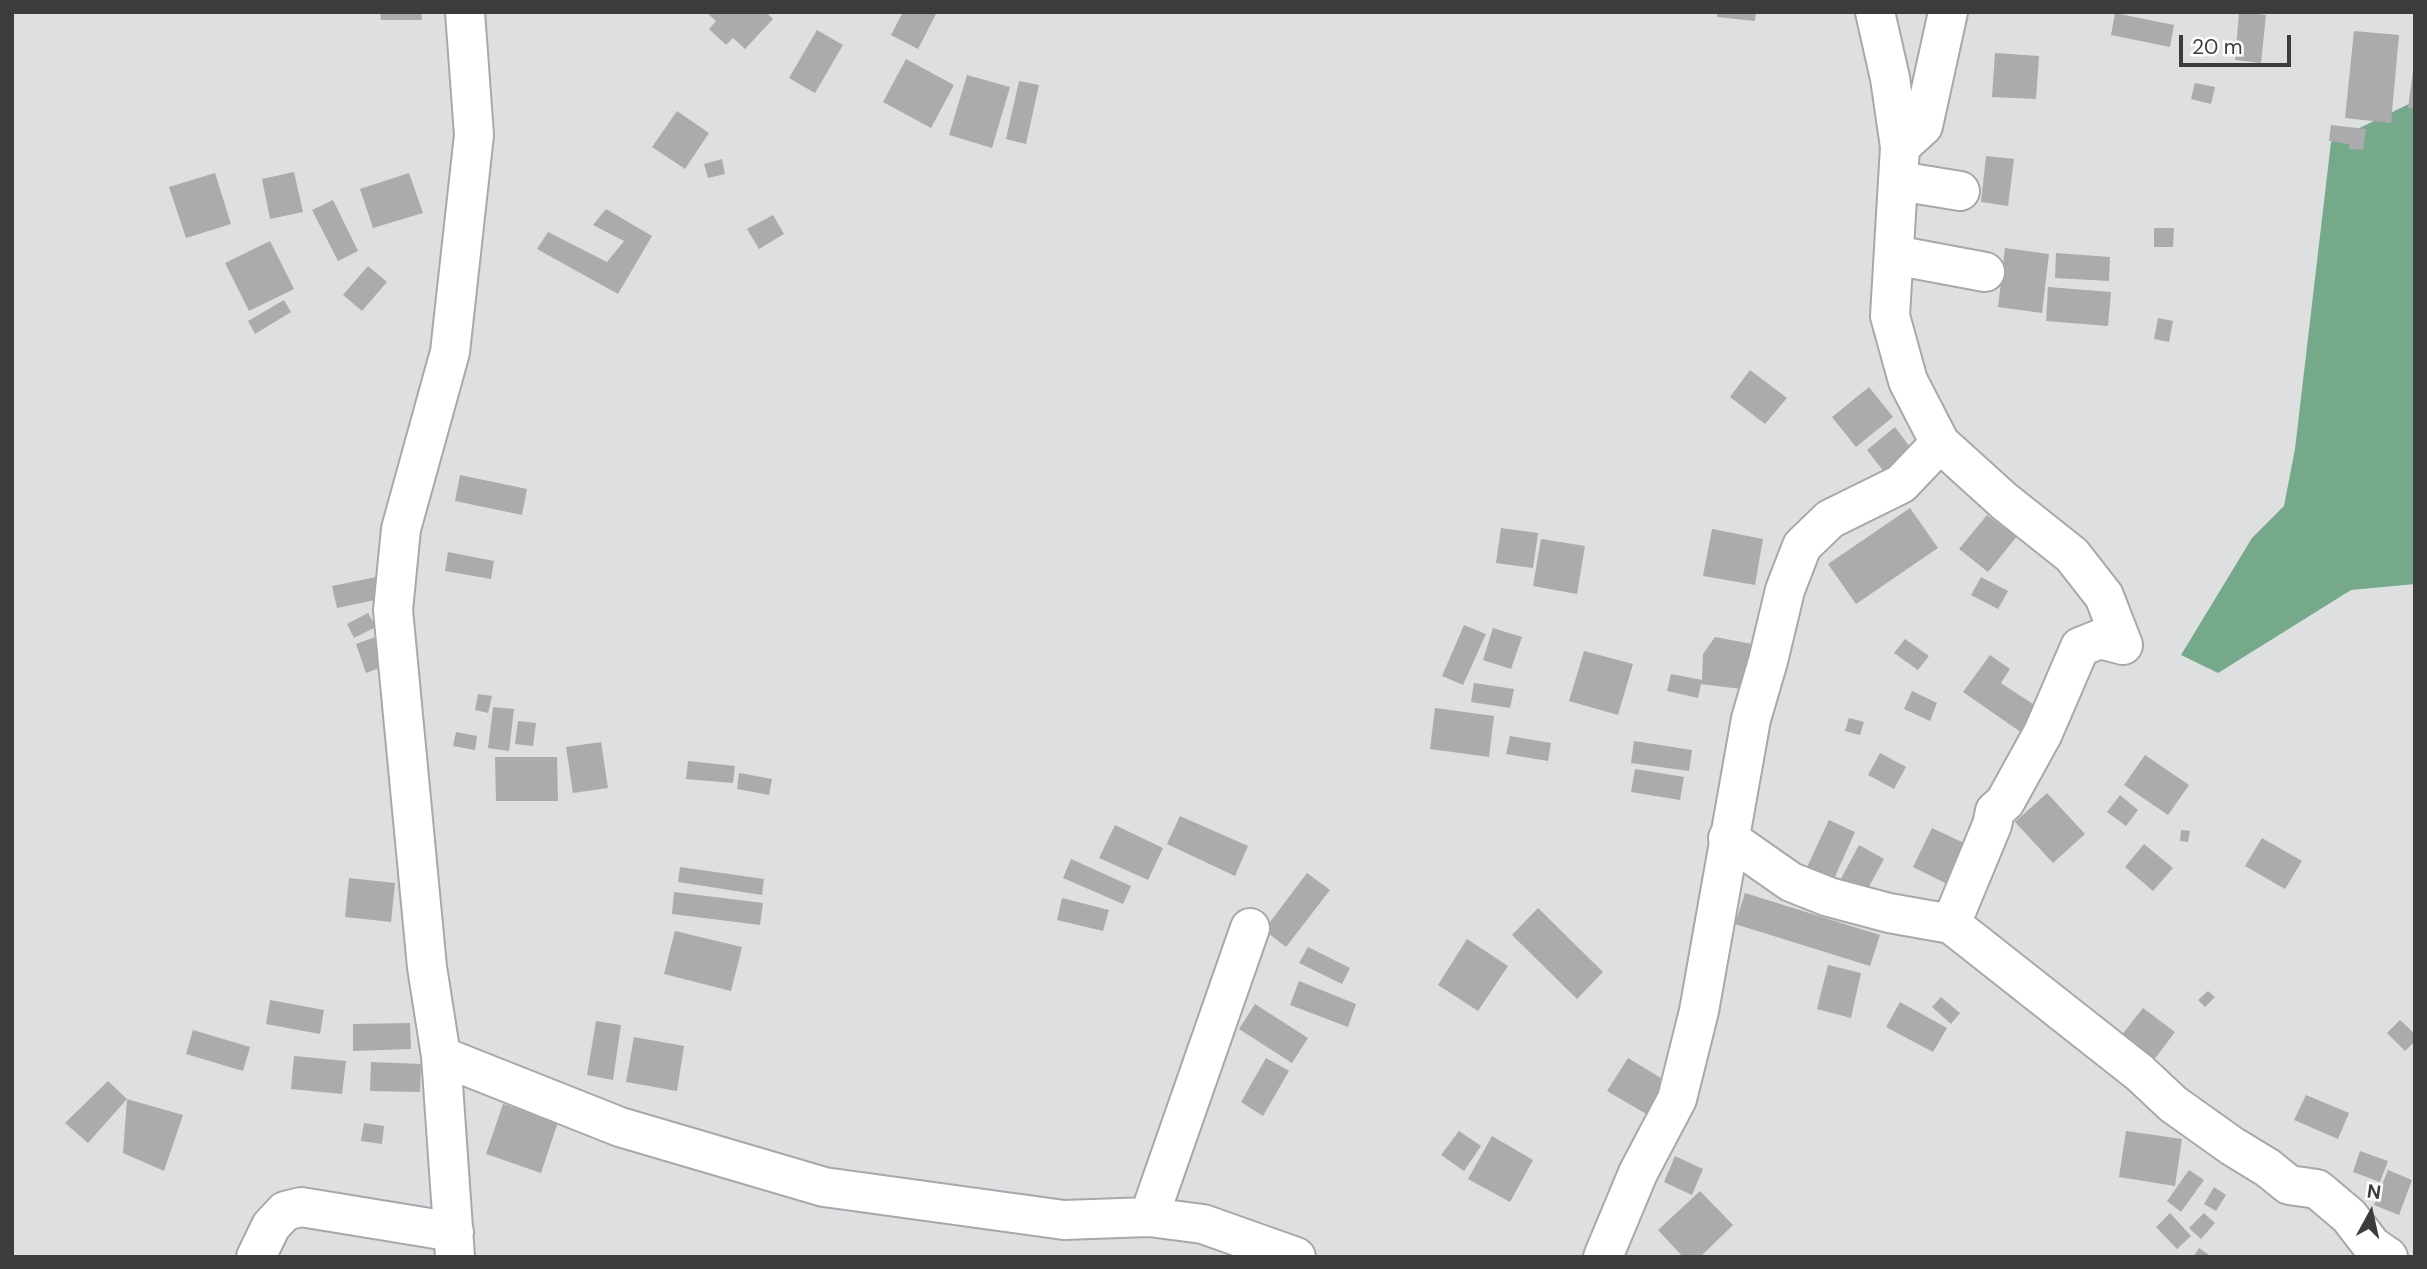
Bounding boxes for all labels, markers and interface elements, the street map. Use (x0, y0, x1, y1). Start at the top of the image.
scale bar (2182, 21, 2294, 65)
text: 20 m (2192, 33, 2243, 61)
north arrow (2336, 1178, 2406, 1248)
text: N (2365, 1178, 2383, 1205)

